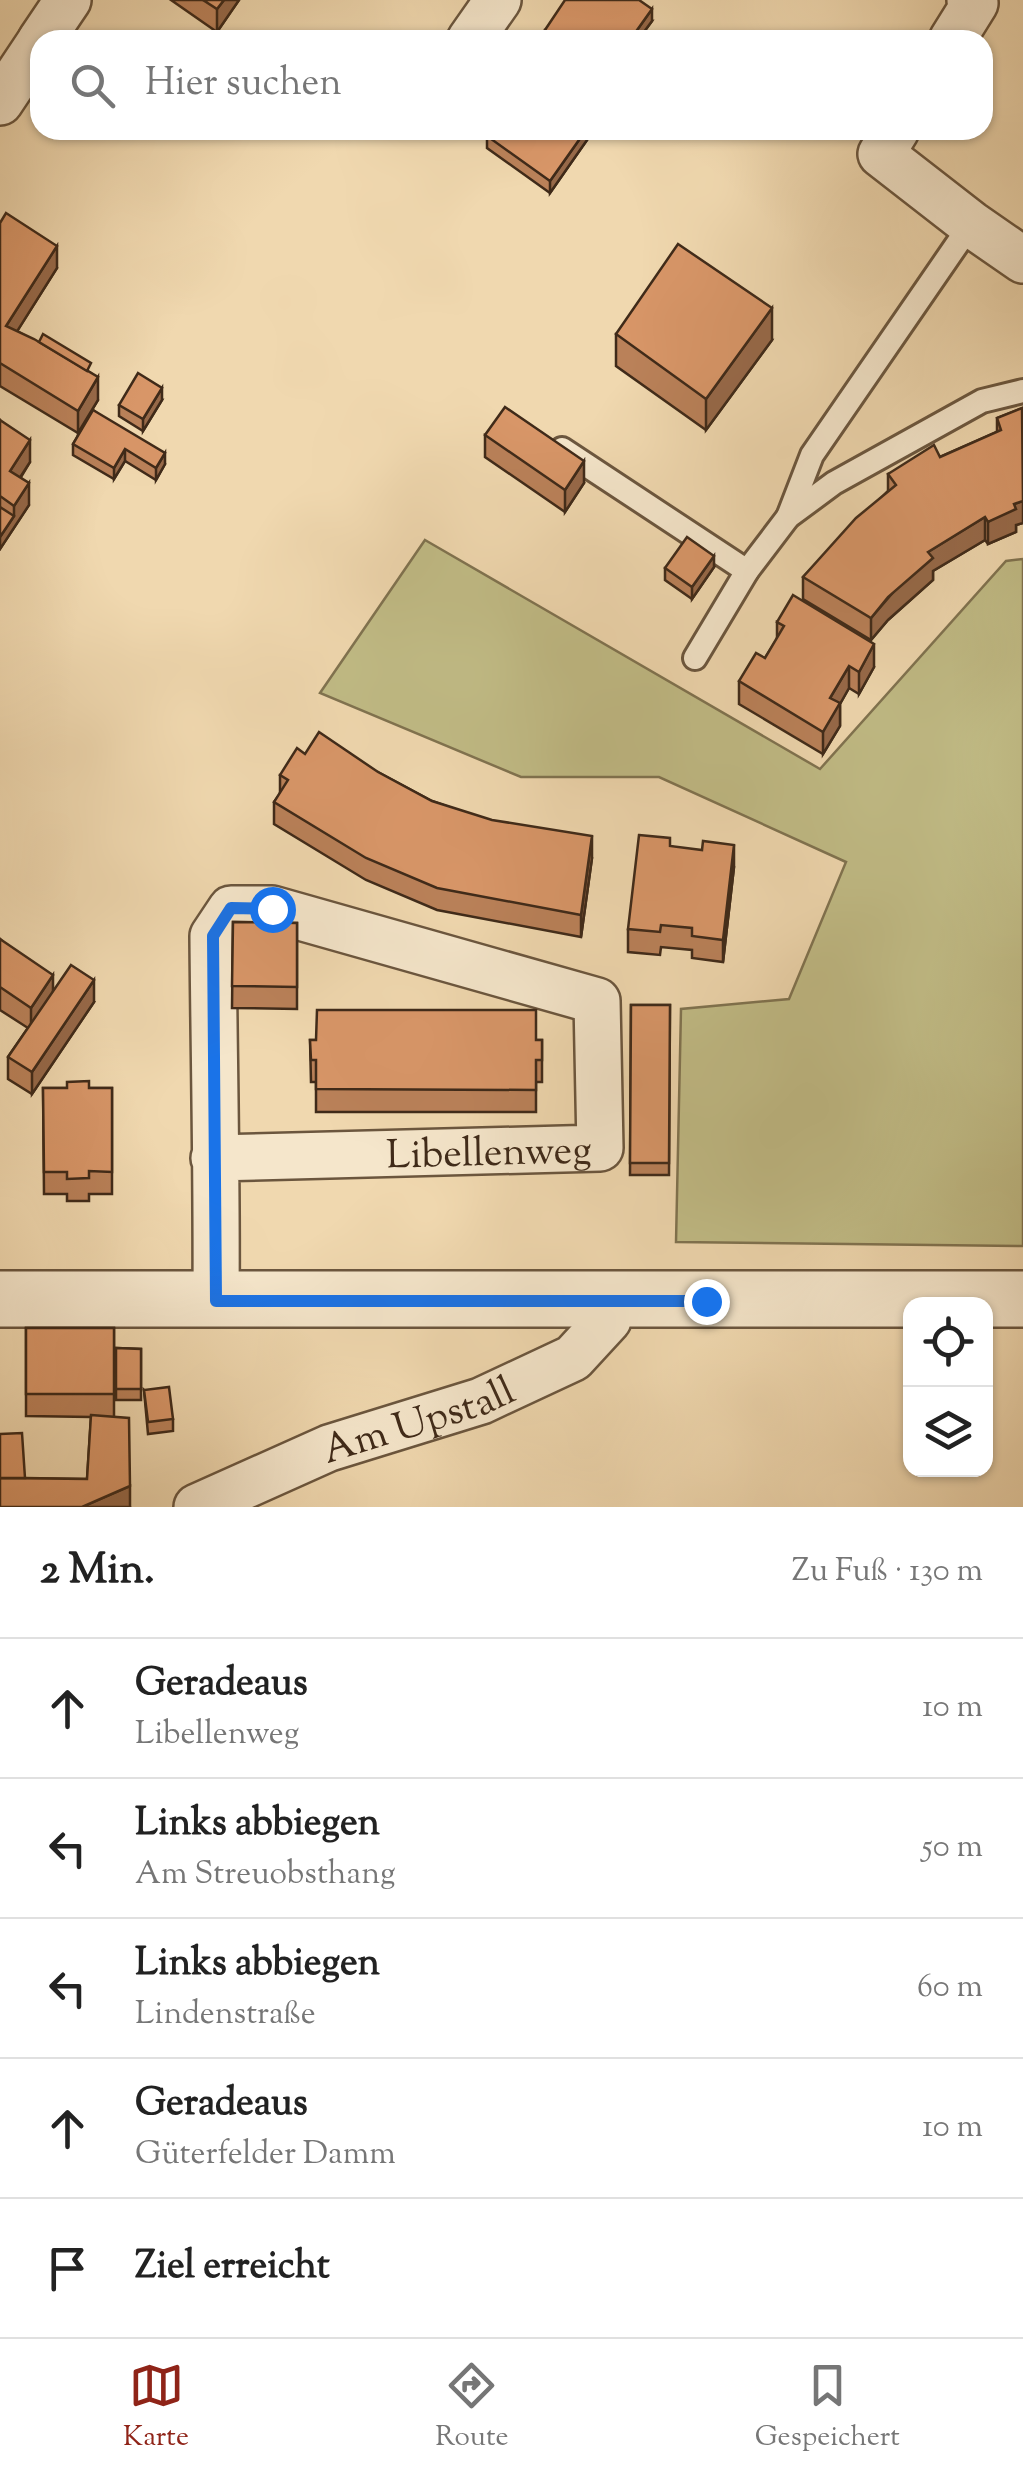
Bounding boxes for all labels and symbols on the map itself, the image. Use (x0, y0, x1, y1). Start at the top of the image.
route start (250, 887, 296, 933)
street label: Libellenweg (386, 1124, 592, 1187)
route end (684, 1279, 730, 1325)
street label: Am Upstall (316, 1365, 526, 1481)

